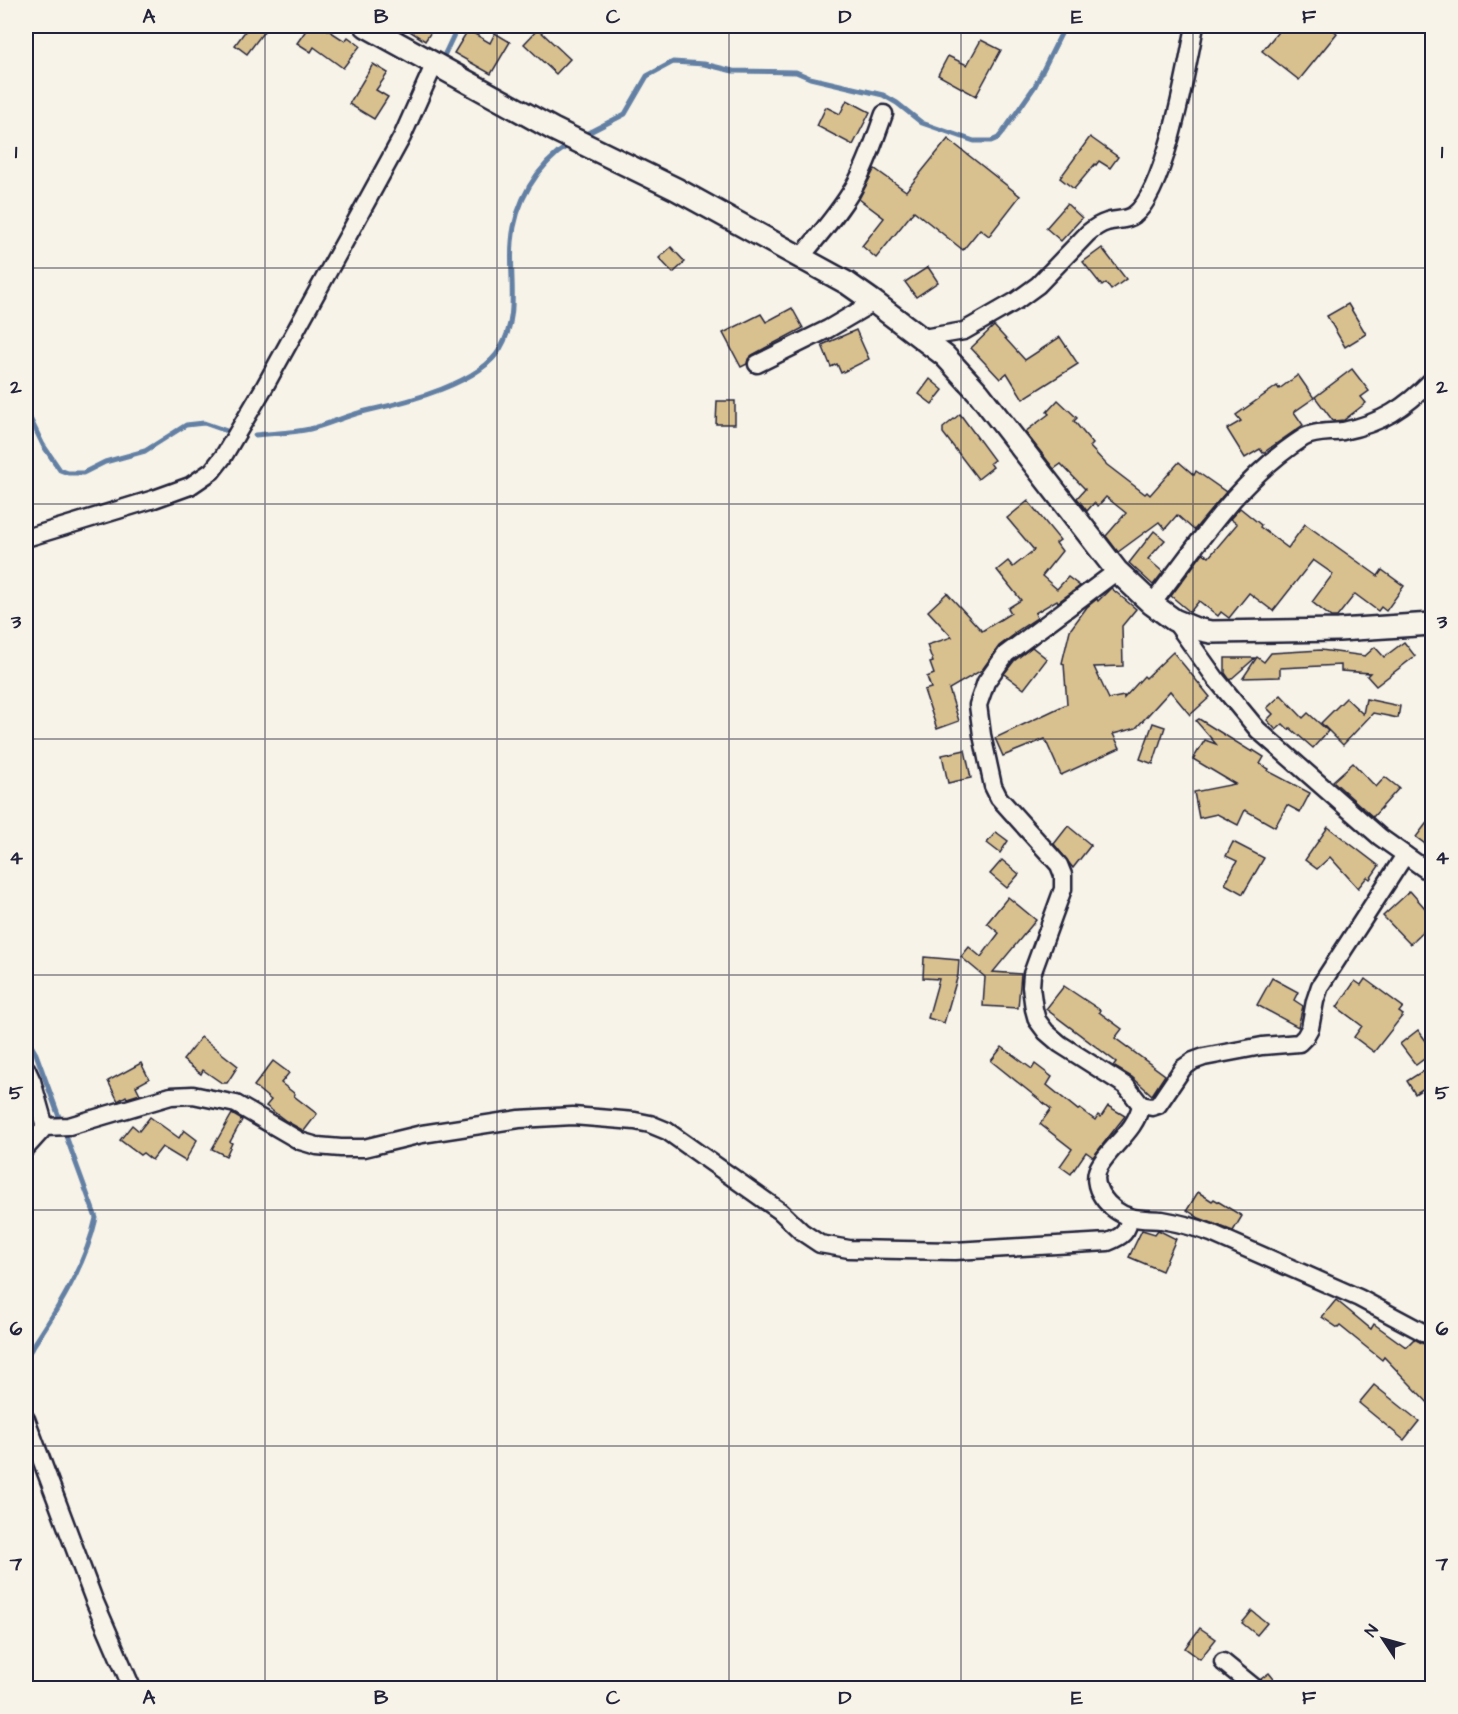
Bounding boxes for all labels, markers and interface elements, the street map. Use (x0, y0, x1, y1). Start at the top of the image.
text: A (143, 3, 156, 31)
text: B (374, 3, 389, 31)
text: C (606, 3, 621, 31)
text: D (839, 3, 852, 31)
text: E (1071, 3, 1083, 31)
text: F (1302, 3, 1317, 31)
text: 1 (15, 138, 18, 166)
text: 1 (1441, 138, 1444, 166)
text: 2 (9, 373, 22, 401)
text: 2 (1435, 373, 1448, 401)
text: 3 (10, 608, 22, 636)
text: 3 (1436, 608, 1448, 636)
text: 4 (9, 844, 23, 872)
text: 4 (1435, 844, 1449, 872)
text: 5 (9, 1079, 24, 1107)
text: 5 (1435, 1079, 1450, 1107)
text: 6 (10, 1315, 23, 1343)
text: 6 (1436, 1315, 1449, 1343)
text: 7 (9, 1550, 23, 1578)
text: 7 (1435, 1550, 1449, 1578)
north arrow (1353, 1609, 1413, 1669)
text: N (1360, 1620, 1384, 1641)
text: A (143, 1684, 156, 1712)
text: B (374, 1684, 389, 1712)
text: C (606, 1684, 621, 1712)
text: D (839, 1684, 852, 1712)
text: E (1071, 1684, 1083, 1712)
text: F (1302, 1684, 1317, 1712)

